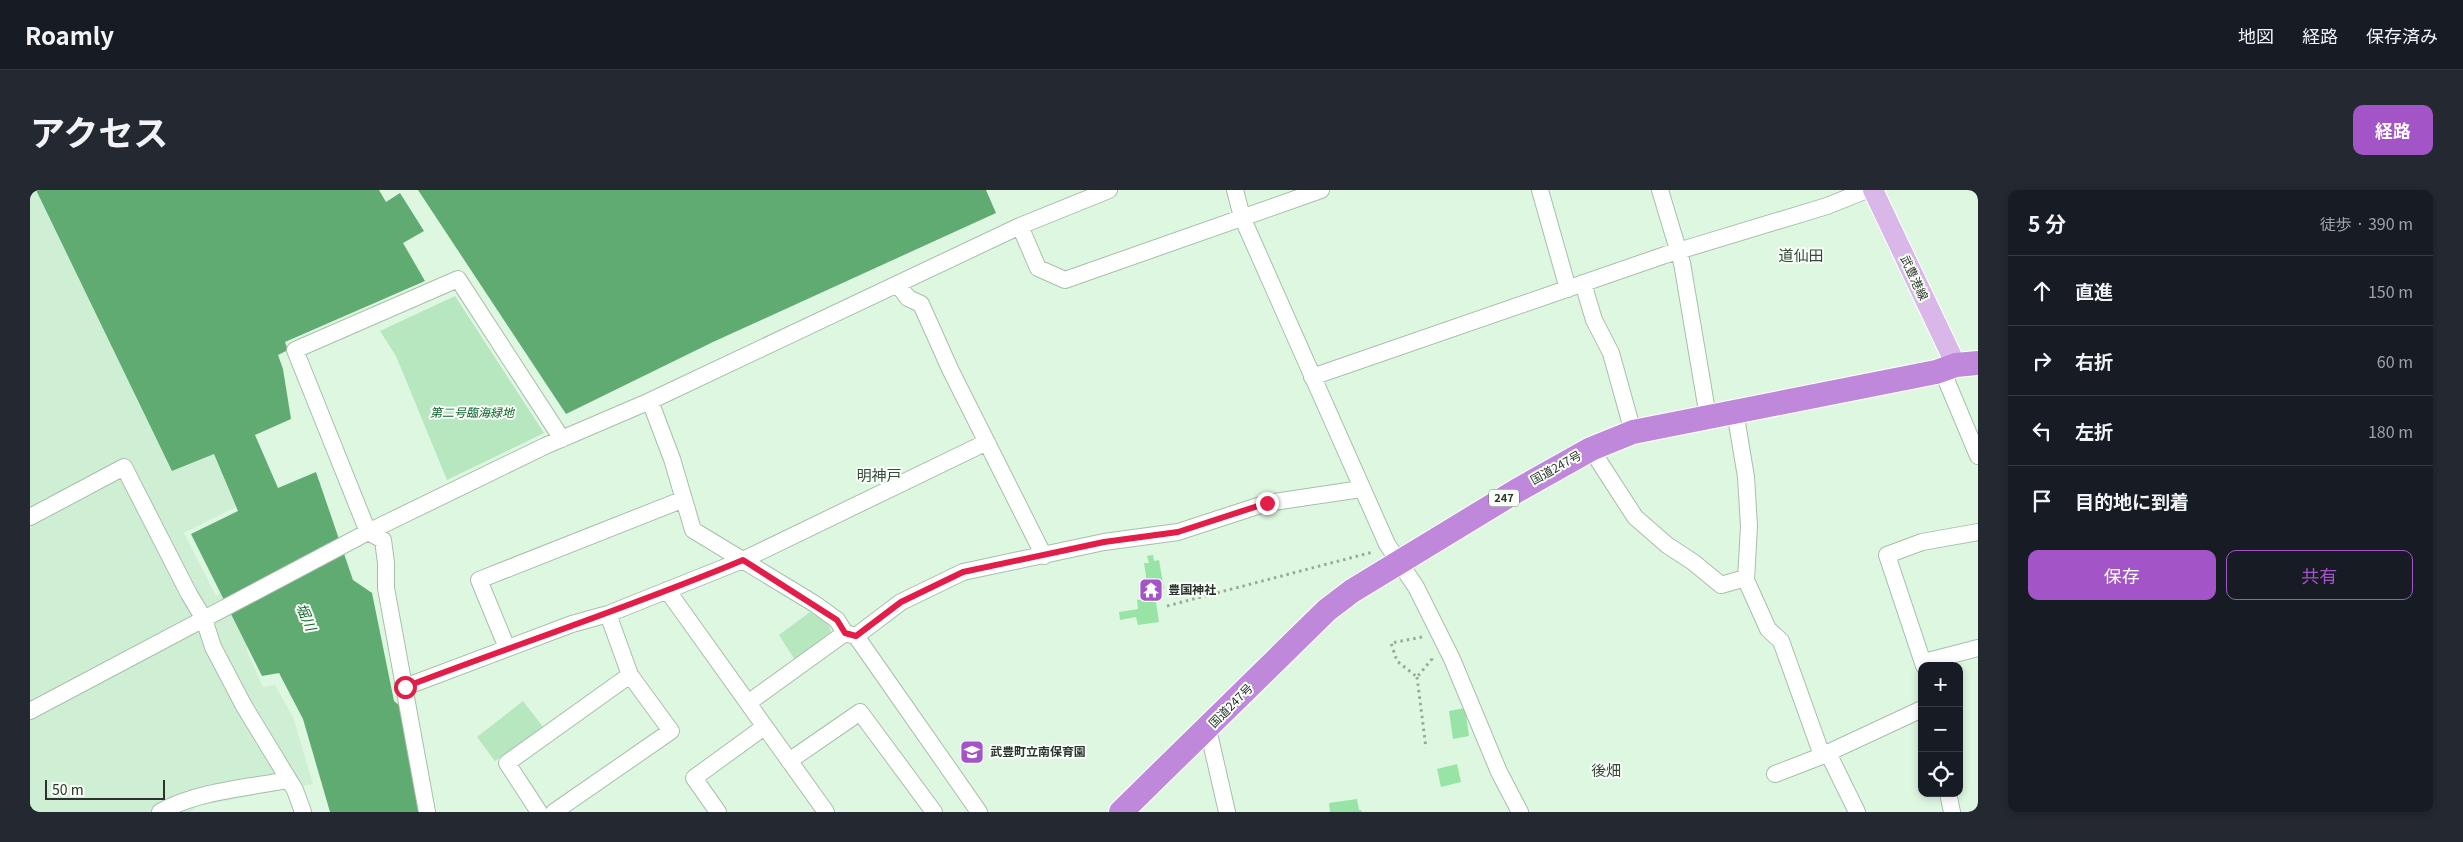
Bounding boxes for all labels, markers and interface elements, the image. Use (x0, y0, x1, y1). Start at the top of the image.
text: Roamly (25, 17, 114, 52)
text: 地図 (2238, 22, 2274, 48)
text: 経路 (2302, 22, 2338, 48)
text: 保存済み (2366, 22, 2438, 48)
text: アクセス (30, 105, 168, 156)
button: 経路 (2353, 105, 2433, 155)
text: 5 分 (2028, 208, 2066, 238)
text: 徒歩 · 390 m (2320, 211, 2413, 235)
district label: 道仙田 (1778, 244, 1824, 265)
street label: 武豊港線 (1898, 252, 1933, 303)
icon: ahead (2028, 277, 2056, 305)
text: 直進 (2075, 277, 2113, 304)
text: 150 m (2368, 279, 2413, 303)
icon: right (2028, 347, 2056, 375)
text: 右折 (2075, 347, 2113, 374)
text: 60 m (2377, 349, 2413, 373)
park label: 第二号臨海緑地 (430, 403, 516, 420)
icon: left (2028, 417, 2056, 445)
text: 左折 (2075, 417, 2113, 444)
text: 180 m (2368, 419, 2413, 443)
street label: 国道247号 (1527, 446, 1584, 488)
district label: 明神戸 (856, 464, 902, 485)
icon: arrive (2028, 487, 2056, 515)
text: 目的地に到着 (2075, 487, 2189, 514)
road number: 247 (1489, 490, 1519, 506)
route end (1256, 492, 1279, 515)
button: 保存 (2028, 550, 2216, 600)
button: 共有 (2226, 550, 2413, 600)
temple icon: 豊国神社 (1138, 577, 1164, 603)
place label: 豊国神社 (1168, 580, 1216, 597)
water label: 堀川 (292, 600, 322, 635)
map controls (1918, 662, 1963, 797)
button: + (1918, 662, 1963, 707)
route start (394, 676, 417, 699)
street label: 国道247号 (1204, 679, 1256, 731)
button: − (1918, 707, 1963, 752)
school or university icon: 武豊町立南保育園 (959, 739, 985, 765)
place label: 武豊町立南保育園 (990, 742, 1086, 759)
button: locate (1918, 752, 1963, 797)
district label: 後畑 (1591, 759, 1621, 780)
scale bar (45, 777, 165, 800)
text: 50 m (52, 779, 84, 799)

